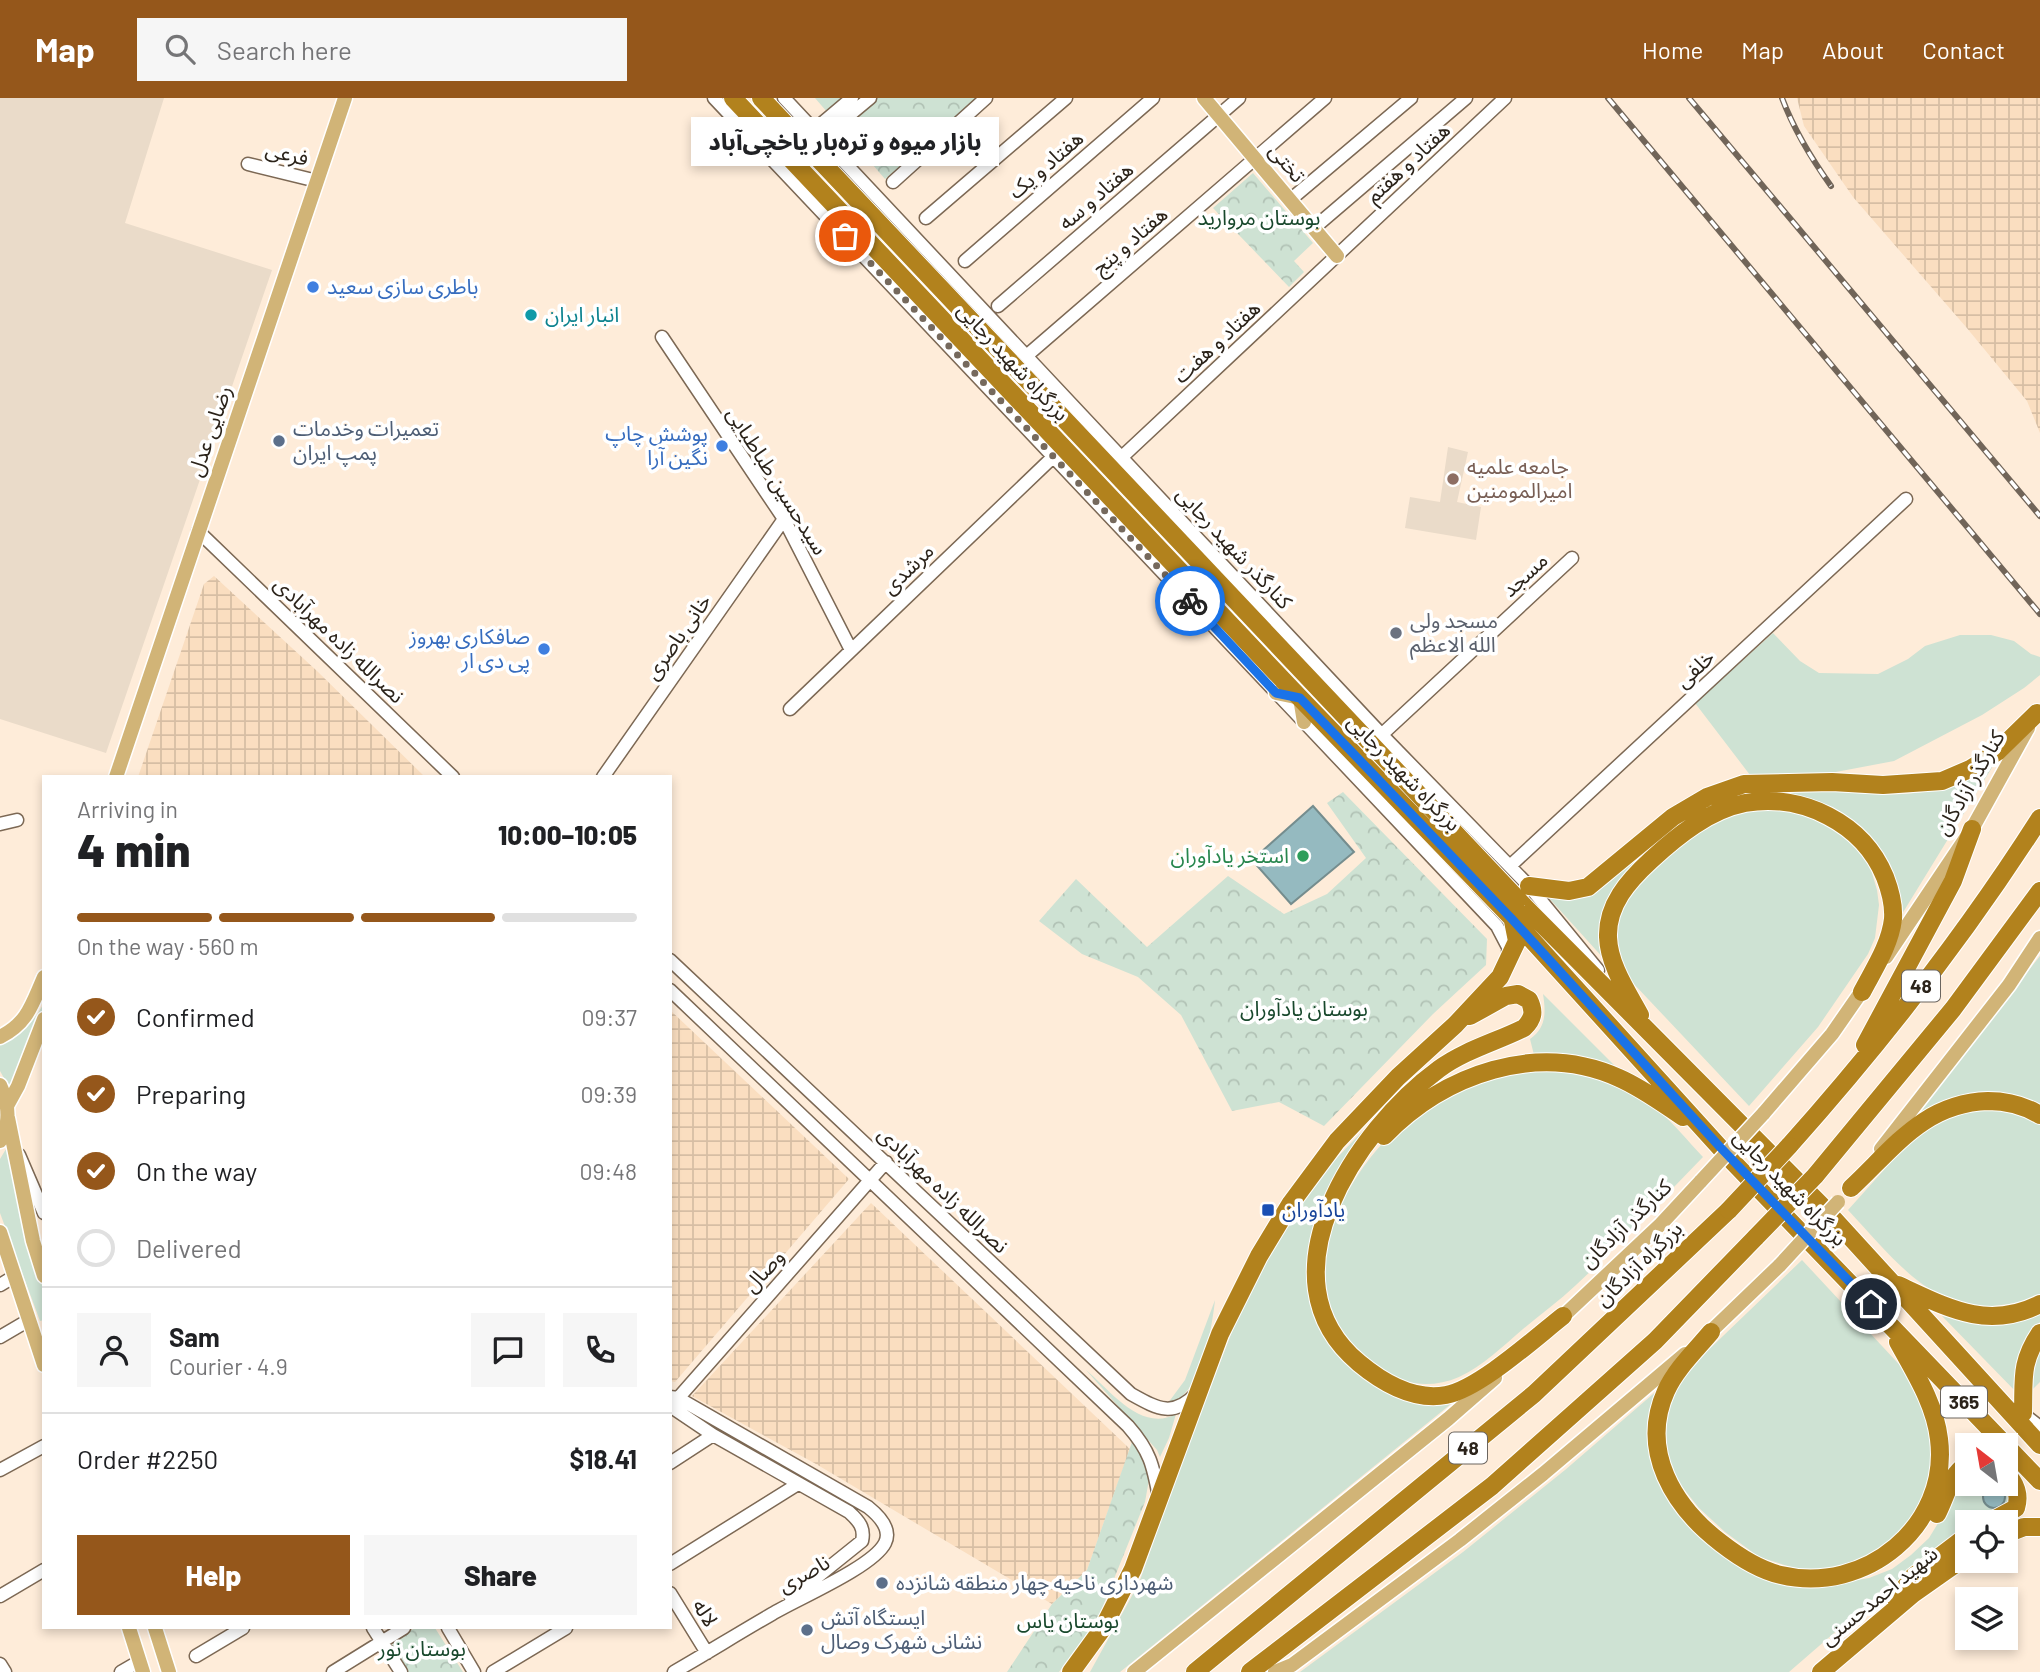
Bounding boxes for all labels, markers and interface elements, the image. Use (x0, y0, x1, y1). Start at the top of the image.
search box (137, 18, 627, 81)
text: Map (35, 29, 95, 69)
icon: search (161, 30, 199, 68)
text: Search here (217, 34, 352, 65)
text: Home (1642, 35, 1703, 64)
text: Map (1741, 35, 1784, 64)
text: About (1822, 35, 1884, 64)
text: Contact (1922, 35, 2005, 64)
callout: بازار میوه و تره‌بار یاخچی‌آباد (691, 117, 999, 166)
street label: هفتاد و هفتم (1360, 117, 1457, 210)
street label: هفتاد و یک (1002, 125, 1088, 204)
text: بازار میوه و تره‌بار یاخچی‌آباد (708, 127, 982, 155)
street label: فرعی (263, 135, 311, 171)
street label: تختی (1264, 138, 1312, 187)
street label: هفتاد و سه (1053, 156, 1138, 235)
street label: هفتاد و پنج (1086, 200, 1174, 282)
park label: بوستان مروارید (1198, 204, 1320, 230)
pin (815, 206, 875, 266)
icon: bag (826, 217, 864, 255)
place label: باطری سازی سعید (327, 273, 478, 299)
marker: باطری سازی سعید (305, 279, 321, 295)
street label: هفتاد و هفت (1167, 294, 1265, 388)
street label: بزرگراه شهید رجایی (952, 297, 1075, 426)
place label: انبار ایران (545, 301, 619, 327)
marker: انبار ایران (523, 307, 539, 323)
street label: رضایی عدل (181, 382, 237, 480)
street label: سیدحسین طباطبایی (722, 402, 834, 559)
place label: تعمیرات وخدمات پمپ ایران (293, 415, 439, 467)
place label: پوشش چاپ نگین آرا (605, 420, 708, 470)
marker: تعمیرات وخدمات پمپ ایران (271, 433, 287, 449)
marker: پوشش چاپ نگین آرا (714, 438, 730, 454)
place label: جامعه علمیه امیرالمومنین (1467, 453, 1573, 503)
marker: جامعه علمیه امیرالمومنین (1445, 471, 1461, 487)
street label: کنارگذر شهید رجایی (1171, 481, 1298, 614)
street label: مرشدی (876, 537, 939, 599)
street label: مسجد (1496, 547, 1552, 601)
courier (1155, 566, 1225, 636)
street label: نصرالله زاده مهرآبادی (269, 570, 410, 708)
icon: bike (1171, 582, 1209, 620)
street label: خانی باصری (638, 589, 716, 684)
place label: مسجد ولی الله الاعظم (1410, 607, 1498, 660)
place label: صافکاری بهروز پی دی ار (408, 623, 530, 674)
marker: مسجد ولی الله الاعظم (1388, 625, 1404, 641)
marker: صافکاری بهروز پی دی ار (536, 641, 552, 657)
street label: خلفی (1669, 644, 1719, 693)
street label: بزرگراه شهید رجایی (1342, 708, 1467, 836)
street label: کنارگذر آزادگان (1929, 725, 2010, 840)
text: Arriving in (77, 795, 178, 823)
text: 10:00–10:05 (498, 819, 637, 850)
text: 4 min (77, 821, 191, 876)
place label: استخر یادآوران (1171, 842, 1289, 868)
marker: استخر یادآوران (1295, 848, 1311, 864)
text: On the way · 560 m (77, 932, 259, 960)
road number: 48 (1902, 971, 1940, 1002)
park label: بوستان یادآوران (1240, 995, 1368, 1021)
icon: check (77, 998, 115, 1036)
text: Confirmed (136, 1001, 255, 1032)
text: 09:37 (582, 1003, 637, 1031)
icon: check (77, 1075, 115, 1113)
text: Preparing (136, 1078, 246, 1109)
text: 09:39 (580, 1080, 637, 1108)
street label: نصرالله زاده مهرآبادی (873, 1120, 1014, 1258)
street label: بزرگراه شهید رجایی (1728, 1123, 1853, 1251)
icon: check (77, 1152, 115, 1190)
text: On the way (136, 1155, 257, 1186)
text: 09:48 (580, 1157, 637, 1185)
street label: کنارگذر آزادگان (1574, 1173, 1677, 1273)
place label: یادآوران (1282, 1196, 1345, 1222)
marker: یادآوران (1260, 1202, 1276, 1218)
street label: بزرگراه آزادگان (1589, 1215, 1687, 1311)
text: Delivered (136, 1232, 242, 1263)
street label: وصال (737, 1243, 789, 1297)
pin (1841, 1274, 1901, 1334)
icon: home (1852, 1285, 1890, 1323)
button: person (77, 1313, 151, 1387)
button: chat (471, 1313, 545, 1387)
button: phone (563, 1313, 637, 1387)
text: Sam (169, 1321, 220, 1352)
text: Courier · 4.9 (169, 1352, 288, 1380)
road number: 365 (1941, 1386, 1987, 1418)
road number: 48 (1449, 1432, 1487, 1464)
north arrow (1955, 1433, 2018, 1496)
map controls (1955, 1433, 2018, 1650)
text: Order #2250 (77, 1443, 218, 1474)
text: $18.41 (569, 1443, 637, 1474)
button: locate (1955, 1510, 2018, 1573)
button: Help (77, 1535, 350, 1615)
button: Share (364, 1535, 637, 1615)
street label: شهید احمدحسنی (1814, 1540, 1942, 1651)
street label: ناصری (773, 1548, 834, 1598)
place label: شهرداری ناحیه چهار منطقه شانزده (896, 1569, 1173, 1596)
marker: شهرداری ناحیه چهار منطقه شانزده (874, 1575, 890, 1591)
button: layers (1955, 1587, 2018, 1650)
street label: لاله (688, 1594, 724, 1631)
place label: ایستگاه آتش نشانی شهرک وصال (821, 1604, 982, 1654)
park label: بوستان یاس (1017, 1607, 1119, 1633)
marker: ایستگاه آتش نشانی شهرک وصال (799, 1622, 815, 1638)
park label: بوستان نور (377, 1635, 466, 1661)

